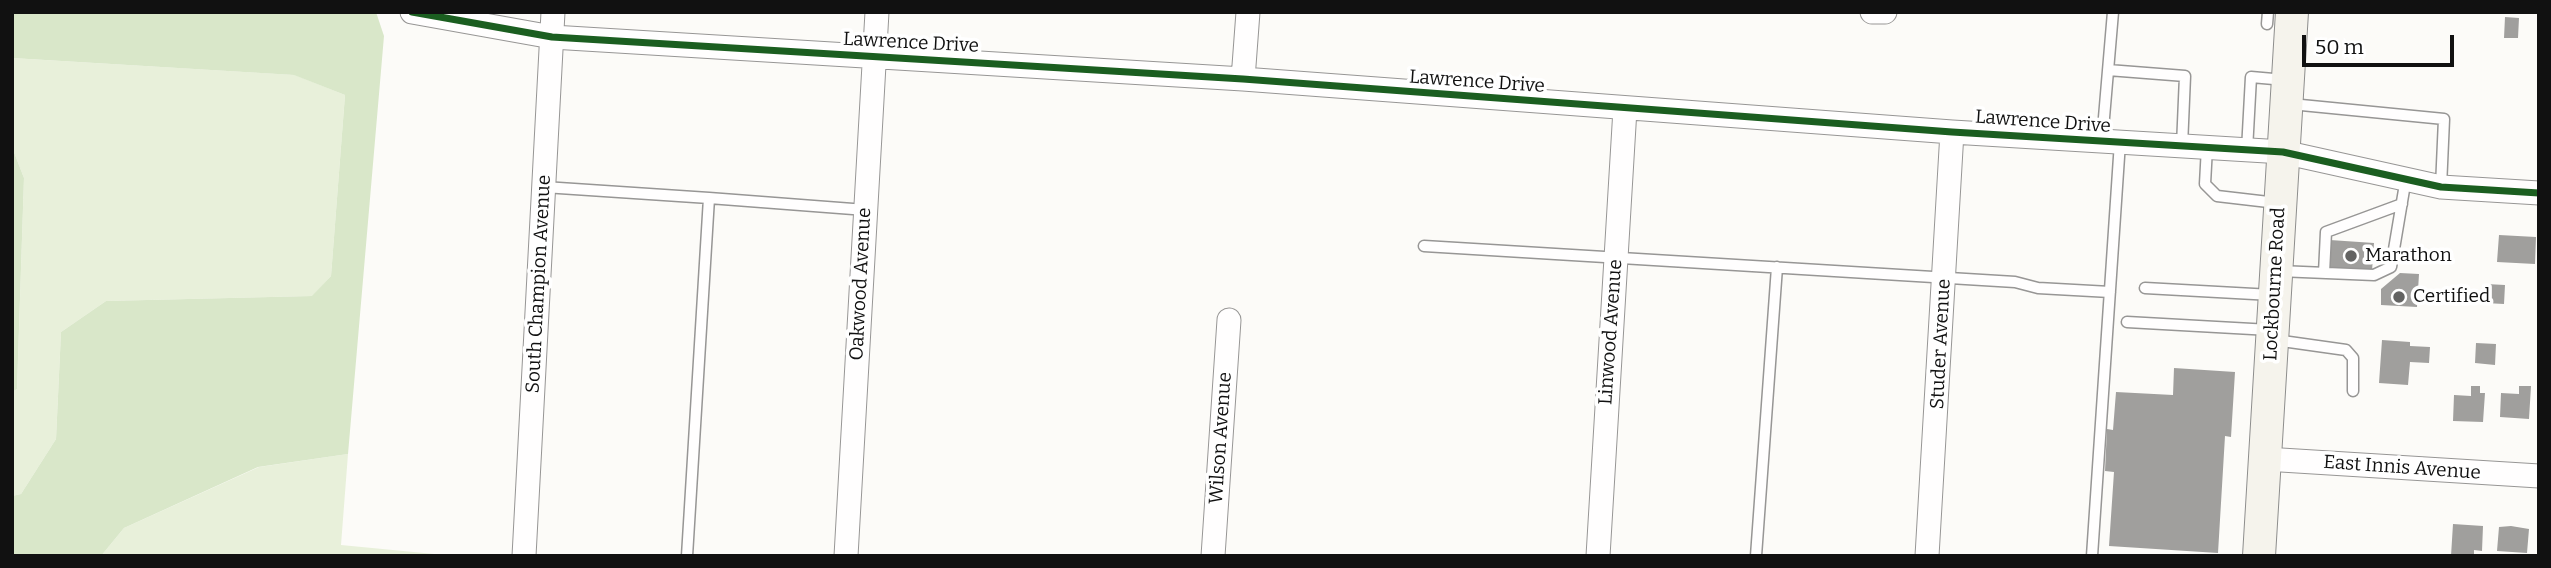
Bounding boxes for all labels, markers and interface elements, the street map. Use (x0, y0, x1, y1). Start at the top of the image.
scale bar (2306, 21, 2458, 65)
street label: Lawrence Drive (842, 28, 980, 58)
text: 50 m (2315, 34, 2364, 60)
street label: Lawrence Drive (1408, 66, 1546, 98)
street label: Lawrence Drive (1974, 106, 2112, 138)
street label: South Champion Avenue (522, 174, 556, 394)
street label: Oakwood Avenue (846, 207, 876, 361)
street label: Lockbourne Road (2260, 207, 2290, 361)
place label: Marathon (2365, 245, 2452, 267)
marker: Marathon (2343, 248, 2359, 264)
street label: Linwood Avenue (1595, 258, 1627, 406)
street label: Studer Avenue (1926, 278, 1956, 410)
place label: Certified (2413, 286, 2490, 308)
marker: Certified (2391, 289, 2407, 305)
street label: Wilson Avenue (1205, 371, 1237, 505)
street label: East Innis Avenue (2323, 451, 2481, 485)

